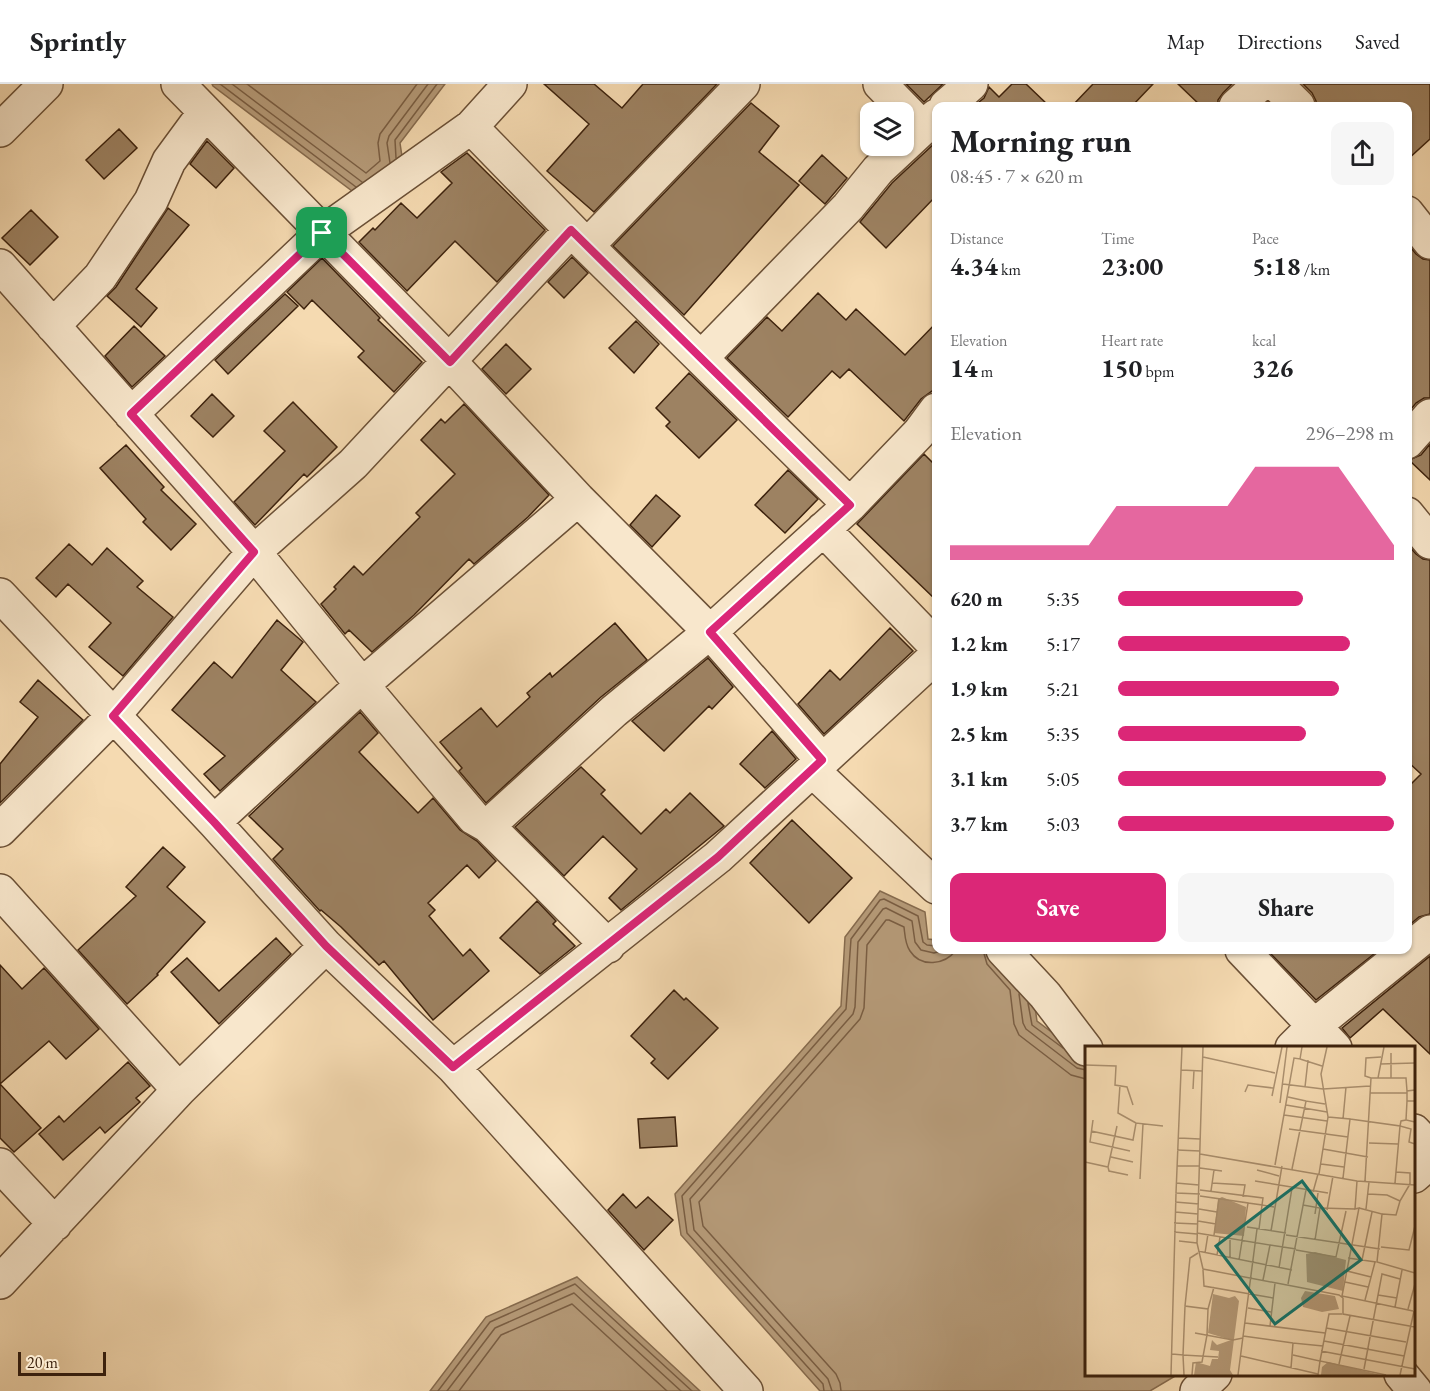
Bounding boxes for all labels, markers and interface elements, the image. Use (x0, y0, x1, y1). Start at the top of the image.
text: Sprintly (30, 23, 126, 59)
text: Map (1167, 28, 1204, 55)
text: Directions (1237, 28, 1322, 55)
text: Saved (1355, 28, 1400, 55)
map controls (860, 102, 914, 156)
button: layers (860, 102, 914, 156)
text: Morning run (950, 119, 1132, 162)
button: share (1331, 122, 1394, 185)
text: 08:45 · 7 × 620 m (950, 163, 1083, 189)
pin (296, 207, 347, 258)
icon: arrive (305, 216, 338, 249)
text: Distance (950, 228, 1003, 249)
text: Time (1101, 228, 1134, 249)
text: Pace (1252, 228, 1279, 249)
text: 4.34 (950, 249, 998, 283)
text: 23:00 (1101, 249, 1163, 283)
text: 5:18 (1252, 249, 1301, 283)
text: km (998, 259, 1021, 280)
text: /km (1301, 259, 1330, 280)
text: Elevation (950, 330, 1008, 351)
text: Heart rate (1101, 330, 1163, 351)
text: kcal (1252, 330, 1276, 351)
text: 14 (950, 351, 978, 385)
text: 150 (1101, 351, 1142, 385)
text: 326 (1252, 351, 1293, 385)
text: m (978, 361, 993, 382)
text: bpm (1142, 361, 1174, 382)
text: Elevation (950, 420, 1022, 446)
text: 296–298 m (1306, 420, 1394, 446)
text: 620 m (950, 586, 1003, 612)
text: 5:35 (1046, 586, 1080, 612)
text: 1.2 km (950, 631, 1008, 657)
text: 5:17 (1046, 631, 1080, 657)
text: 1.9 km (950, 676, 1008, 702)
text: 5:21 (1046, 676, 1080, 702)
text: 2.5 km (950, 721, 1008, 747)
text: 5:35 (1046, 721, 1080, 747)
text: 3.1 km (950, 766, 1008, 792)
text: 5:05 (1046, 766, 1080, 792)
text: 3.7 km (950, 811, 1008, 837)
text: 5:03 (1046, 811, 1080, 837)
button: Save (950, 873, 1166, 942)
button: Share (1178, 873, 1394, 942)
inset map (1085, 1046, 1415, 1376)
scale bar (18, 1349, 106, 1376)
text: 20 m (27, 1352, 58, 1373)

